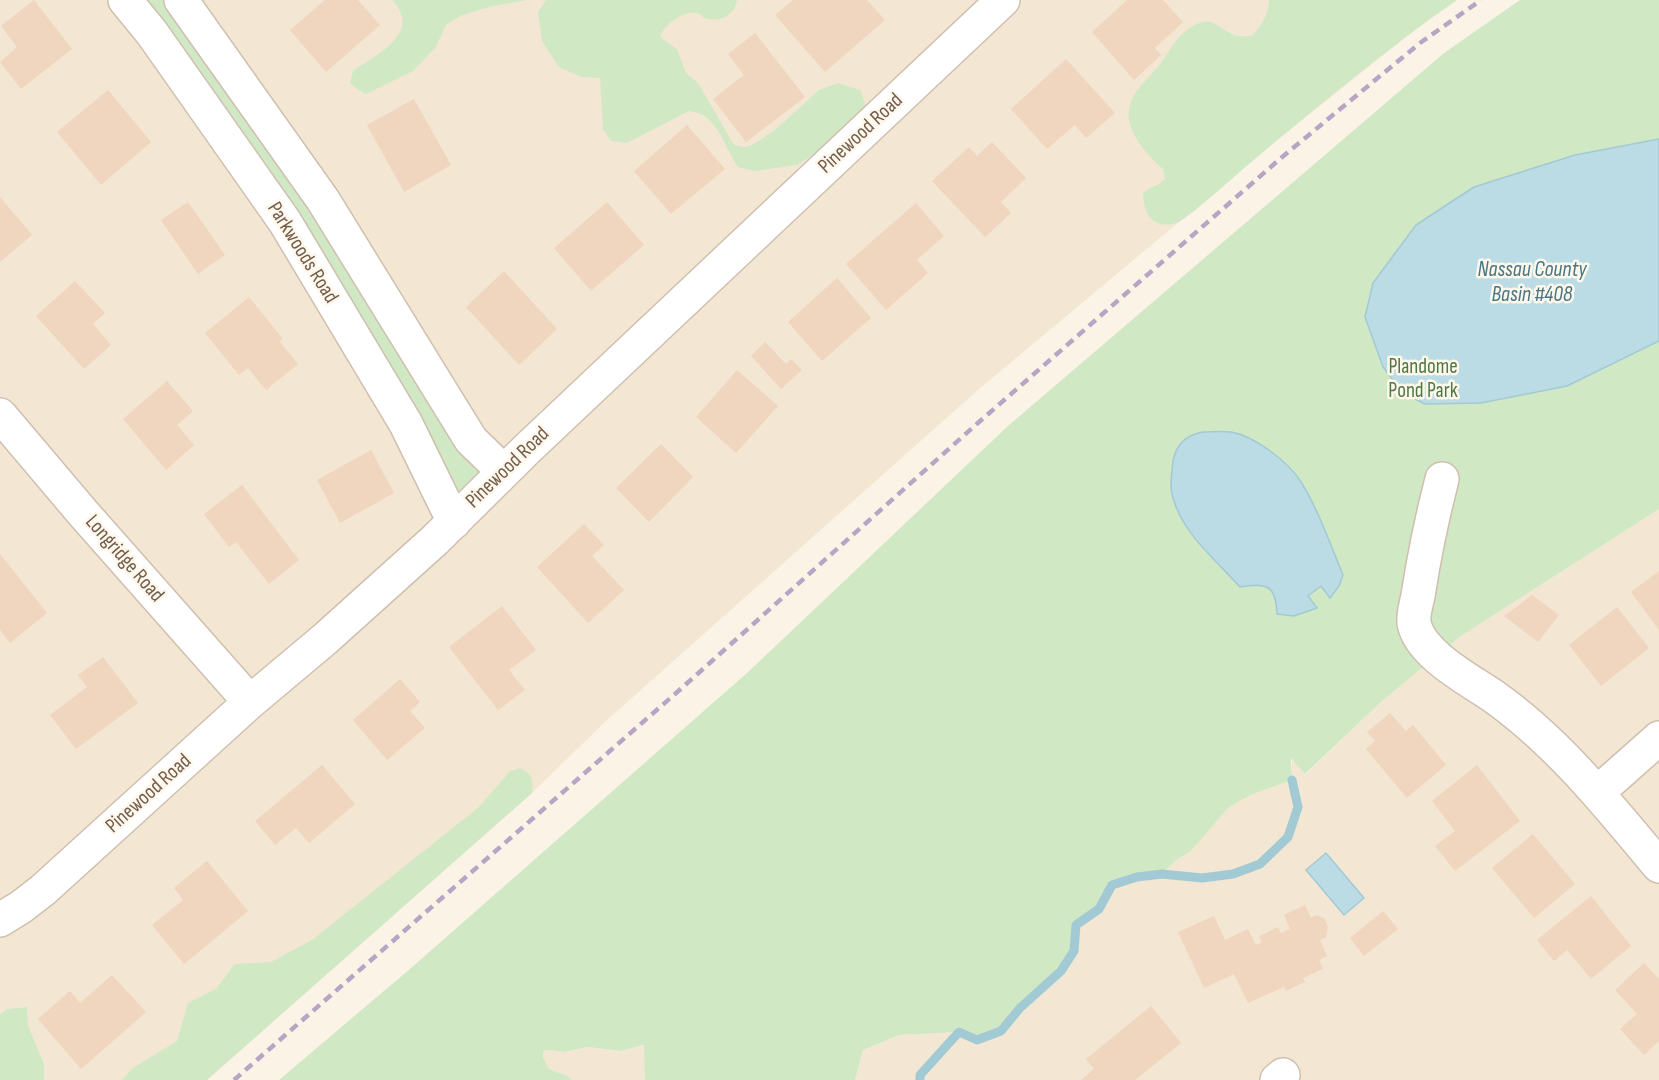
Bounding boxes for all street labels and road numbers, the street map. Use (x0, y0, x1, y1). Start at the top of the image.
street label: Pinewood Road (814, 89, 908, 179)
street label: Parkwoods Road (261, 198, 343, 308)
street label: Pinewood Road (461, 422, 555, 514)
street label: Longridge Road (79, 510, 169, 608)
street label: Pinewood Road (101, 749, 197, 839)

